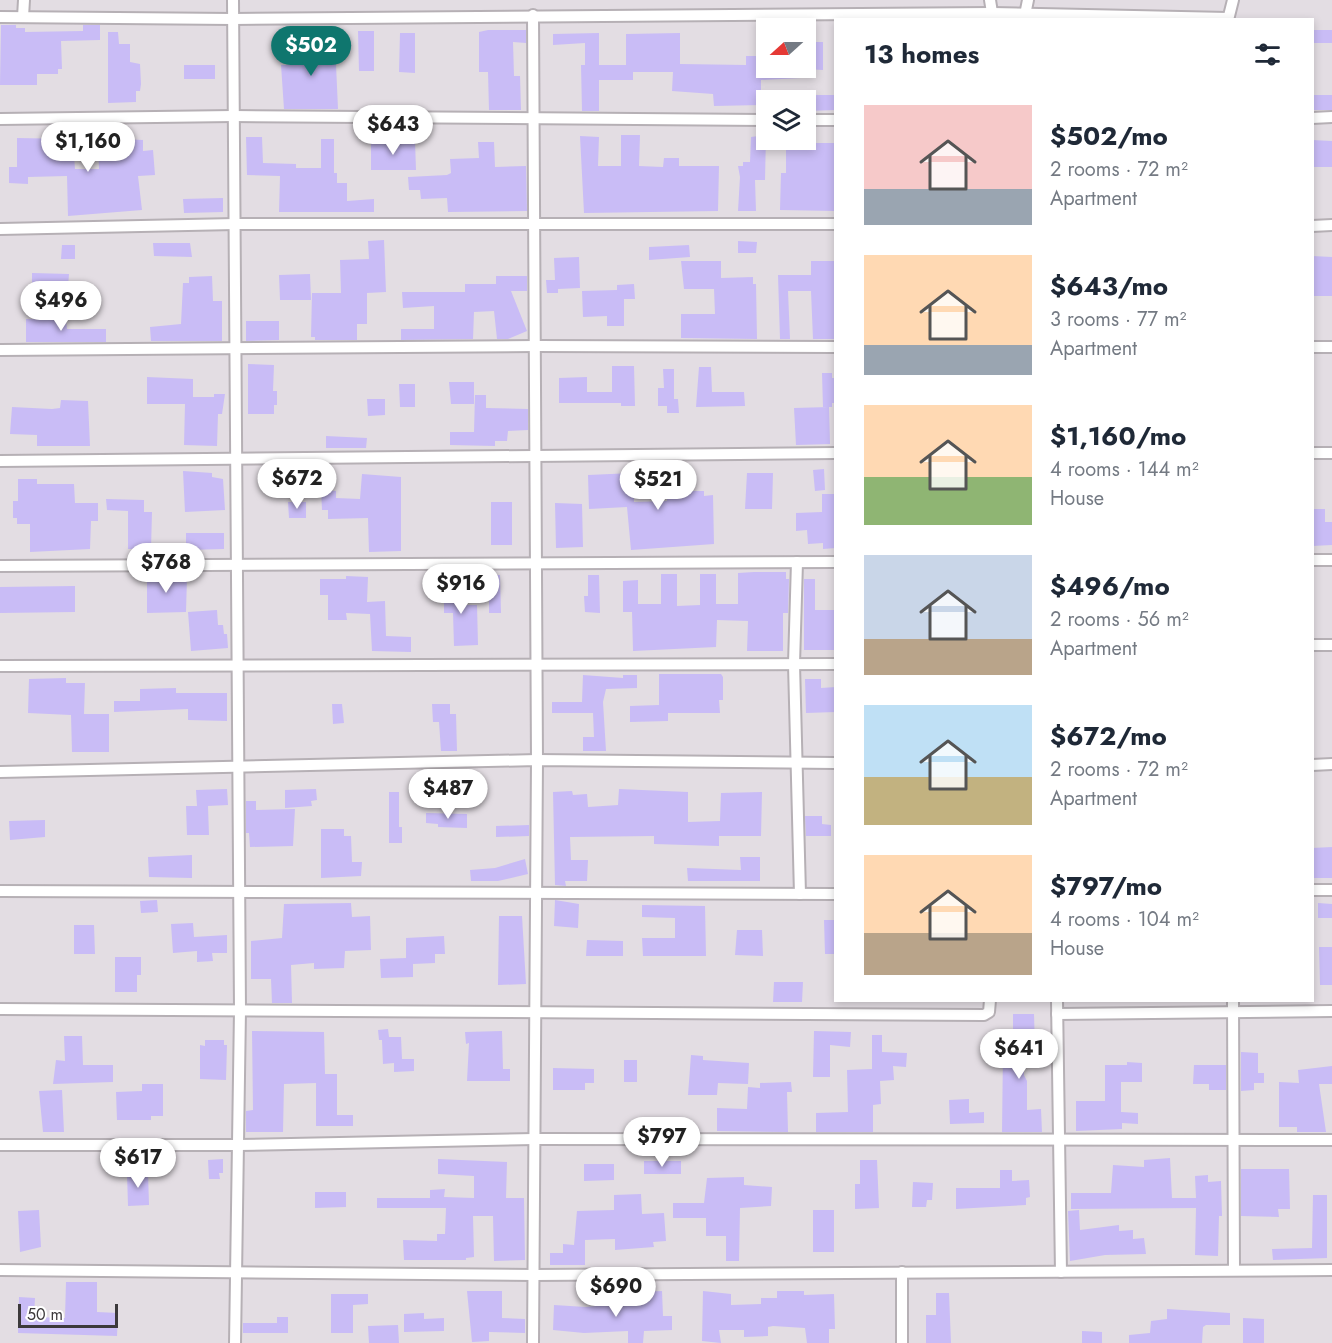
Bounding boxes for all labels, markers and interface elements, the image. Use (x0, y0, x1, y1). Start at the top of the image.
north arrow (756, 18, 816, 78)
map controls (756, 18, 816, 150)
pin: $502 (275, 26, 347, 77)
text: $502 (285, 31, 337, 60)
text: 13 homes (864, 35, 979, 73)
icon: filters (1251, 38, 1284, 71)
button: layers (756, 90, 816, 150)
pin: $643 (357, 105, 429, 156)
text: $643 (367, 110, 419, 139)
text: $502/mo (1050, 117, 1168, 155)
pin: $1,160 (39, 122, 137, 173)
text: $1,160 (55, 127, 121, 156)
icon: home (912, 129, 984, 201)
text: 2 rooms · 72 m² (1050, 155, 1188, 184)
text: Apartment (1050, 184, 1137, 213)
text: $643/mo (1050, 267, 1168, 305)
icon: home (912, 279, 984, 351)
pin: $496 (25, 281, 97, 332)
text: $496 (34, 286, 88, 315)
text: 3 rooms · 77 m² (1050, 305, 1187, 334)
text: Apartment (1050, 334, 1137, 363)
text: $1,160/mo (1050, 417, 1186, 455)
icon: home (912, 429, 984, 501)
text: 4 rooms · 144 m² (1050, 455, 1199, 484)
pin: $672 (261, 459, 333, 510)
pin: $521 (622, 460, 694, 511)
text: $672 (272, 464, 323, 493)
text: $521 (634, 465, 682, 494)
text: House (1050, 484, 1104, 513)
pin: $768 (130, 543, 202, 594)
text: $768 (141, 548, 191, 577)
pin: $916 (425, 564, 497, 615)
text: $496/mo (1050, 567, 1170, 605)
text: $916 (436, 569, 486, 598)
icon: home (912, 579, 984, 651)
text: 2 rooms · 56 m² (1050, 605, 1189, 634)
text: Apartment (1050, 634, 1137, 663)
text: $672/mo (1050, 717, 1167, 755)
icon: home (912, 729, 984, 801)
text: 2 rooms · 72 m² (1050, 755, 1188, 784)
pin: $487 (412, 769, 484, 820)
text: $487 (423, 774, 473, 803)
text: Apartment (1050, 784, 1137, 813)
text: $797/mo (1050, 867, 1162, 905)
icon: home (912, 879, 984, 951)
text: 4 rooms · 104 m² (1050, 905, 1199, 934)
text: House (1050, 934, 1104, 963)
pin: $641 (983, 1029, 1055, 1080)
text: $641 (994, 1034, 1044, 1063)
pin: $797 (626, 1117, 698, 1168)
text: $797 (637, 1122, 687, 1151)
pin: $617 (102, 1138, 174, 1189)
text: $617 (114, 1143, 162, 1172)
pin: $690 (580, 1267, 652, 1318)
text: $690 (590, 1272, 642, 1301)
scale bar (18, 1301, 118, 1328)
text: 50 m (27, 1303, 63, 1326)

